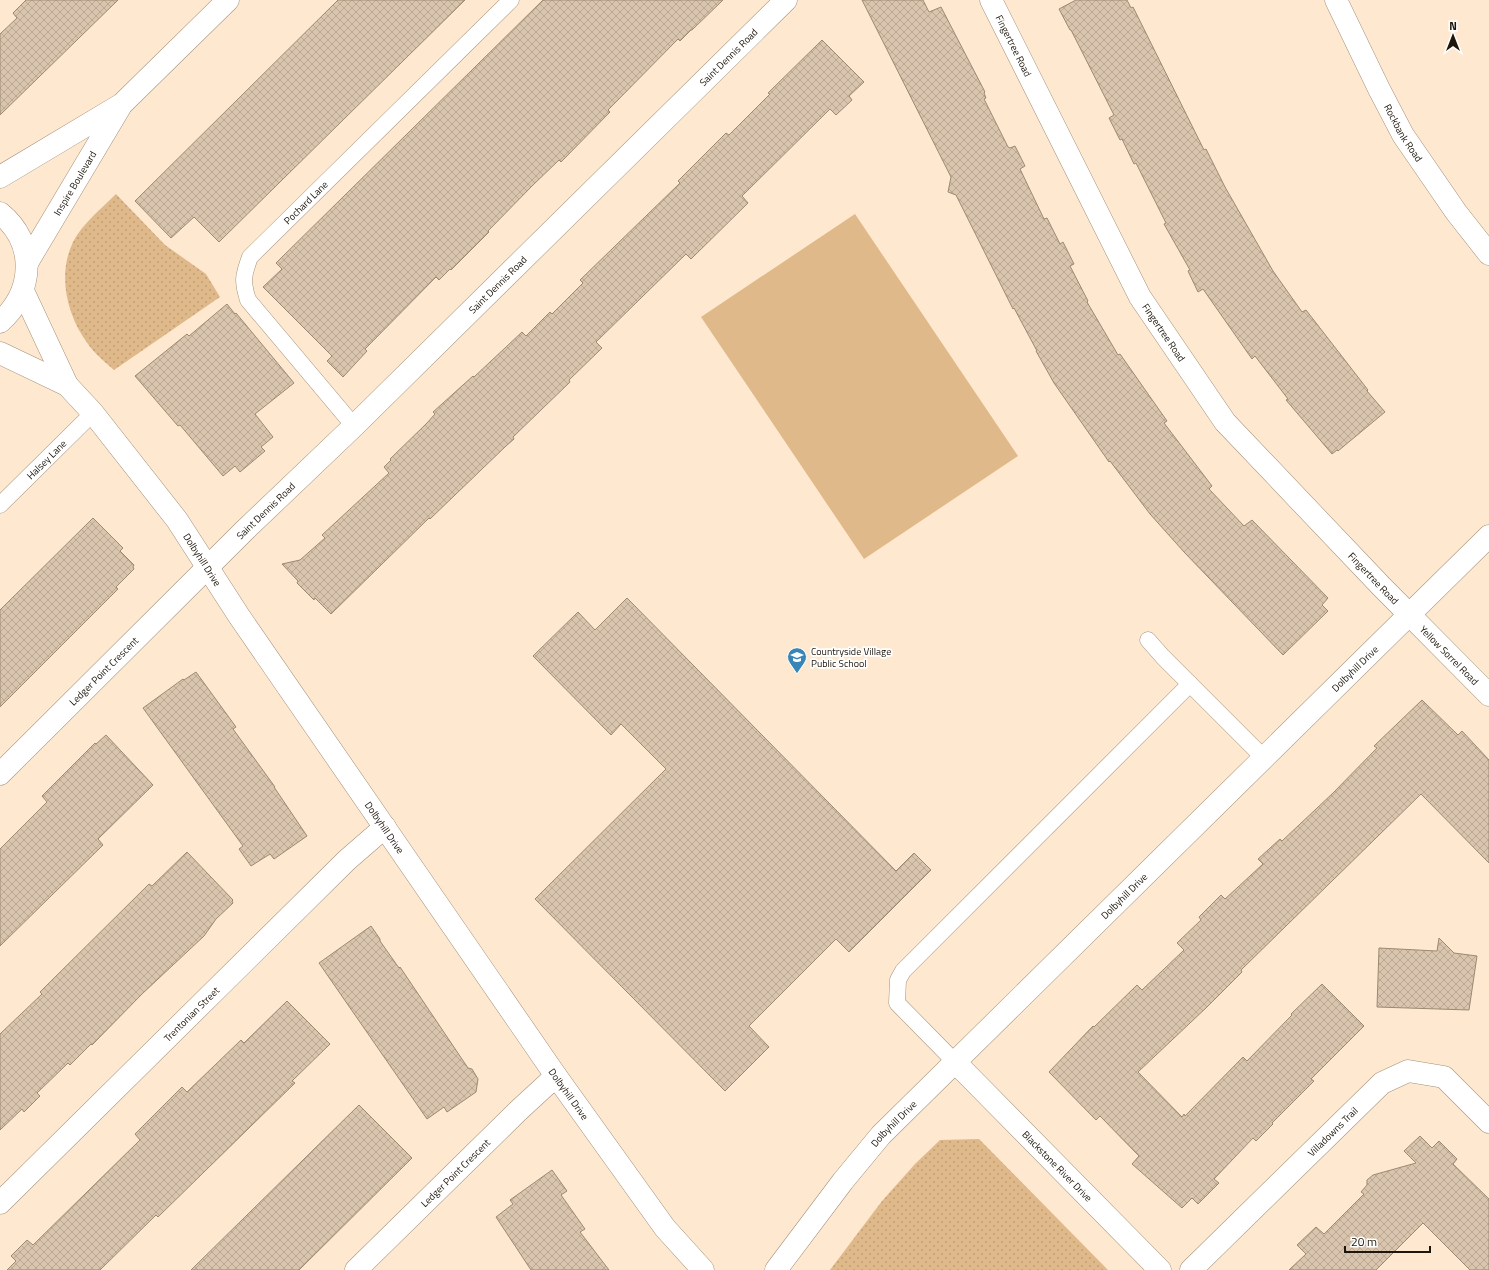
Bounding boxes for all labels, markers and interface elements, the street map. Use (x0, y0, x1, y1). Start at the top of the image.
street label: Fingertree Road (992, 12, 1035, 79)
north arrow (1433, 16, 1473, 56)
text: N (1449, 18, 1457, 34)
street label: Saint Dennis Road (696, 25, 761, 90)
street label: Rockbank Road (1380, 101, 1426, 165)
street label: Inspire Boulevard (50, 148, 100, 219)
street label: Pochard Lane (280, 177, 332, 228)
street label: Saint Dennis Road (465, 253, 530, 317)
street label: Fingertree Road (1138, 301, 1189, 365)
street label: Halsey Lane (23, 436, 70, 483)
street label: Saint Dennis Road (233, 479, 299, 543)
street label: Dolbyhill Drive (179, 530, 225, 589)
street label: Fingertree Road (1345, 549, 1402, 608)
street label: Yellow Sorrel Road (1416, 622, 1482, 688)
street label: Ledger Point Crescent (66, 633, 142, 709)
street label: Dolbyhill Drive (1328, 642, 1382, 695)
place label: Countryside Village Public School (811, 644, 891, 671)
school or university icon: Countryside Village Public School (786, 646, 808, 674)
street label: Dolbyhill Drive (361, 799, 408, 857)
street label: Dolbyhill Drive (1097, 870, 1151, 923)
street label: Trentonian Street (160, 983, 223, 1045)
street label: Dolbyhill Drive (545, 1065, 592, 1123)
street label: Dolbyhill Drive (867, 1097, 920, 1150)
street label: Villadowns Trail (1304, 1104, 1361, 1160)
street label: Blackstone River Drive (1019, 1127, 1096, 1205)
street label: Ledger Point Crescent (417, 1135, 494, 1211)
scale bar (1345, 1228, 1430, 1254)
text: 20 m (1351, 1232, 1377, 1251)

